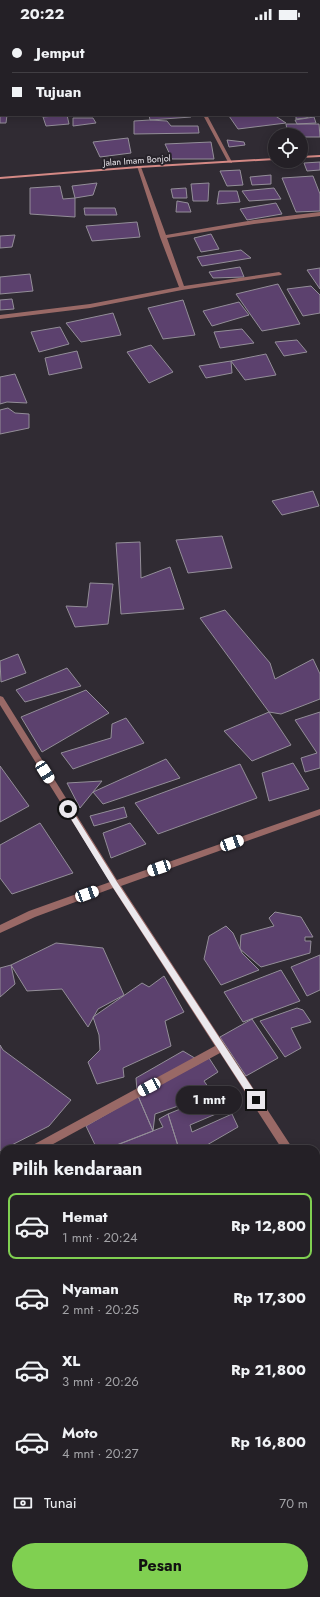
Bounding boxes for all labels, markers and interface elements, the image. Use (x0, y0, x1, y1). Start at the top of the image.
text: 20:22 (20, 3, 64, 25)
text: Jemput (36, 42, 85, 64)
text: Tujuan (36, 81, 81, 103)
map controls (268, 128, 308, 168)
button: locate (268, 128, 308, 168)
street label: Jalan Imam Bonjol (102, 151, 171, 169)
car (34, 759, 56, 785)
route start (59, 800, 77, 818)
car (219, 833, 245, 853)
car (146, 858, 172, 878)
car (74, 884, 100, 904)
car (136, 1076, 162, 1098)
callout: 1 mnt (176, 1086, 242, 1114)
text: 1 mnt (193, 1090, 225, 1109)
route end (247, 1091, 265, 1109)
text: Pilih kendaraan (12, 1156, 142, 1182)
text: Hemat (62, 1206, 108, 1228)
icon: car (14, 1208, 50, 1244)
text: Rp 12,800 (231, 1215, 306, 1237)
text: 1 mnt · 20:24 (62, 1228, 138, 1247)
text: Nyaman (62, 1278, 119, 1300)
icon: car (14, 1280, 50, 1316)
text: Rp 17,300 (233, 1287, 306, 1309)
text: 2 mnt · 20:25 (62, 1300, 139, 1319)
text: XL (62, 1350, 80, 1372)
icon: car (14, 1352, 50, 1388)
text: Rp 21,800 (231, 1359, 306, 1381)
text: 3 mnt · 20:26 (62, 1372, 139, 1391)
text: Moto (62, 1422, 98, 1444)
icon: car (14, 1424, 50, 1460)
text: Rp 16,800 (231, 1431, 306, 1453)
text: 4 mnt · 20:27 (62, 1444, 139, 1463)
icon: cash (12, 1492, 34, 1514)
text: Tunai (44, 1492, 77, 1514)
text: 70 m (279, 1494, 308, 1513)
button: Pesan (12, 1543, 308, 1589)

